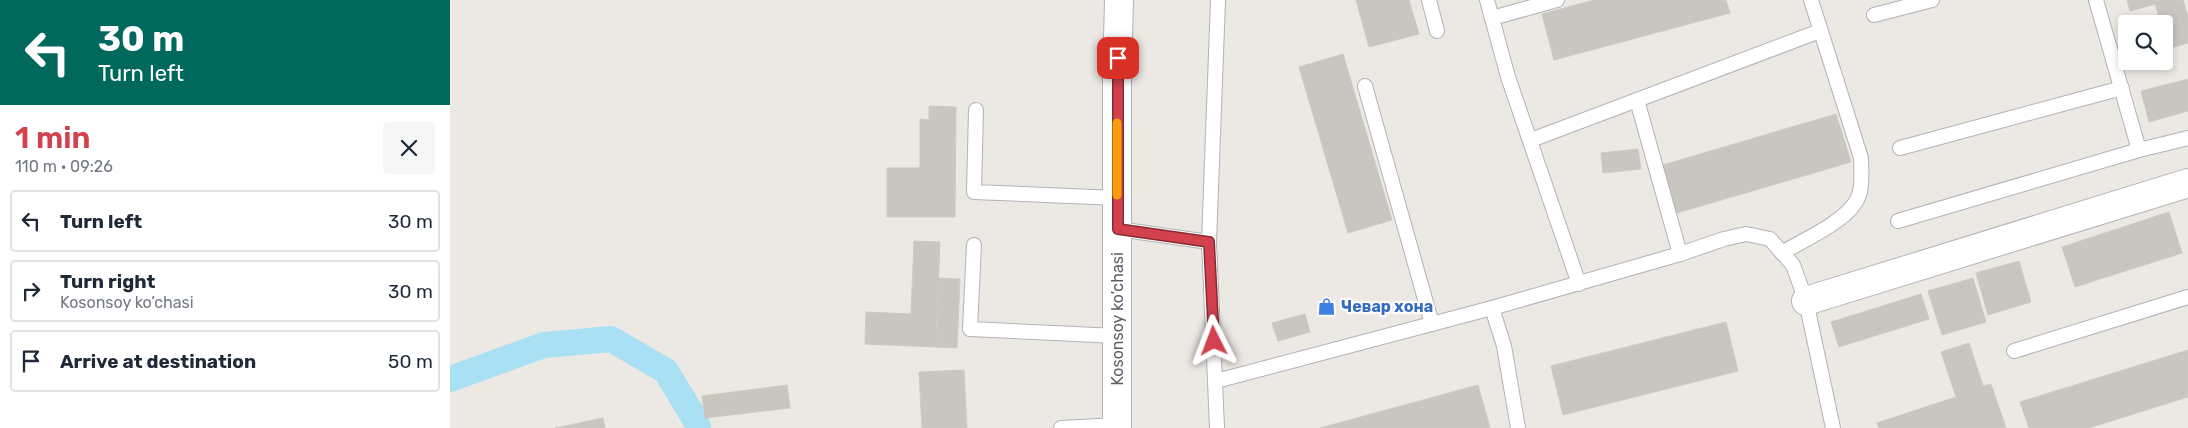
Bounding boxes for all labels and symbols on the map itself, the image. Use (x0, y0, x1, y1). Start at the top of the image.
pin (1097, 37, 1139, 79)
street label: Kosonsoy ko’chasi (1108, 252, 1127, 386)
shop icon: Чевар хона (1317, 296, 1337, 316)
place label: Чевар хона (1341, 297, 1433, 316)
position arrow (1187, 314, 1239, 366)

